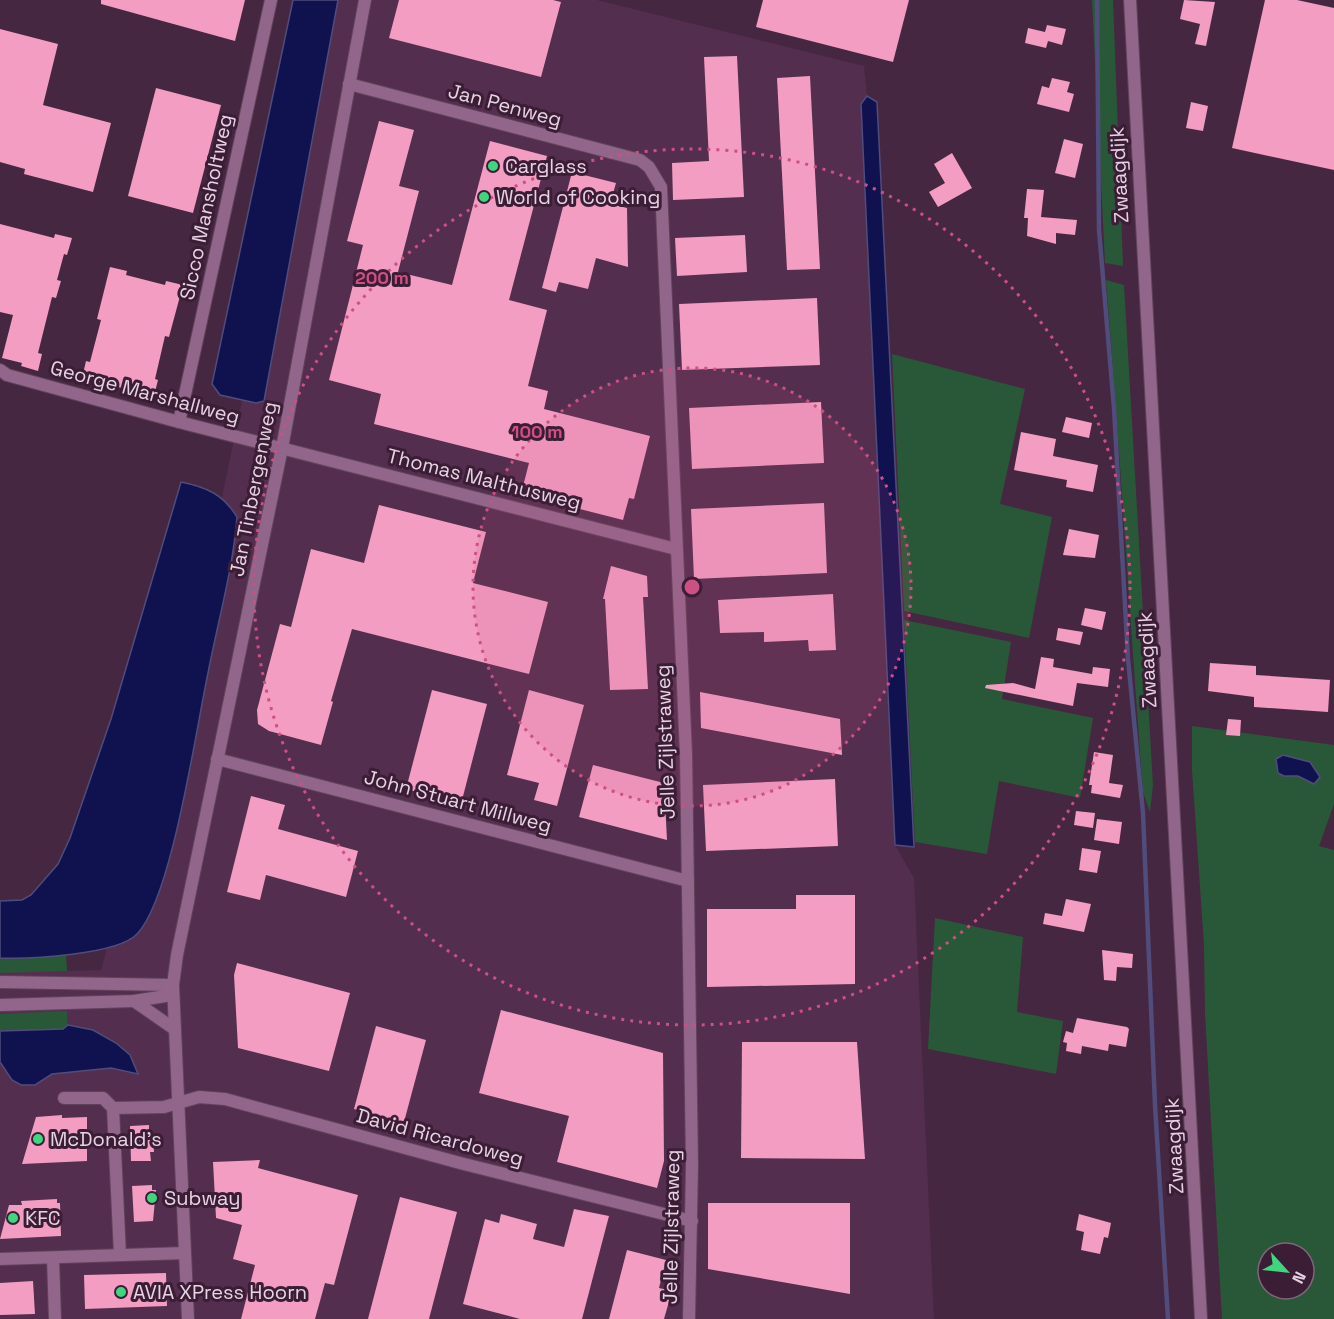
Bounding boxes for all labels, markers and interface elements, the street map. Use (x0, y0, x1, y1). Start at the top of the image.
street label: Jan Penweg (445, 77, 565, 133)
street label: Sicco Mansholtweg (174, 112, 238, 302)
street label: Zwaagdijk (1103, 126, 1135, 224)
place label: Carglass (505, 153, 587, 179)
marker: Carglass (486, 159, 500, 173)
place label: World of Cooking (496, 184, 660, 210)
marker: World of Cooking (477, 190, 491, 204)
text: 200 m (355, 266, 409, 289)
street label: George Marshallweg (47, 354, 243, 430)
street label: Jan Tinbergenweg (223, 399, 283, 579)
text: 100 m (511, 420, 563, 443)
street label: Thomas Malthusweg (384, 442, 584, 516)
centre of rings (682, 577, 702, 597)
street label: Zwaagdijk (1131, 611, 1163, 709)
street label: Jelle Zijlstraweg (649, 664, 681, 820)
street label: John Stuart Millweg (361, 763, 555, 839)
street label: Zwaagdijk (1158, 1097, 1190, 1195)
street label: David Ricardoweg (354, 1102, 526, 1172)
place label: McDonald's (50, 1126, 162, 1152)
marker: McDonald's (31, 1132, 45, 1146)
street label: Jelle Zijlstraweg (657, 1149, 685, 1305)
place label: Subway (164, 1185, 241, 1211)
marker: Subway (145, 1191, 159, 1205)
place label: KFC (25, 1205, 61, 1231)
marker: KFC (6, 1211, 20, 1225)
north arrow (1256, 1241, 1316, 1301)
text: N (1287, 1268, 1311, 1287)
place label: AVIA XPress Hoorn (133, 1279, 307, 1305)
marker: AVIA XPress Hoorn (114, 1285, 128, 1299)

